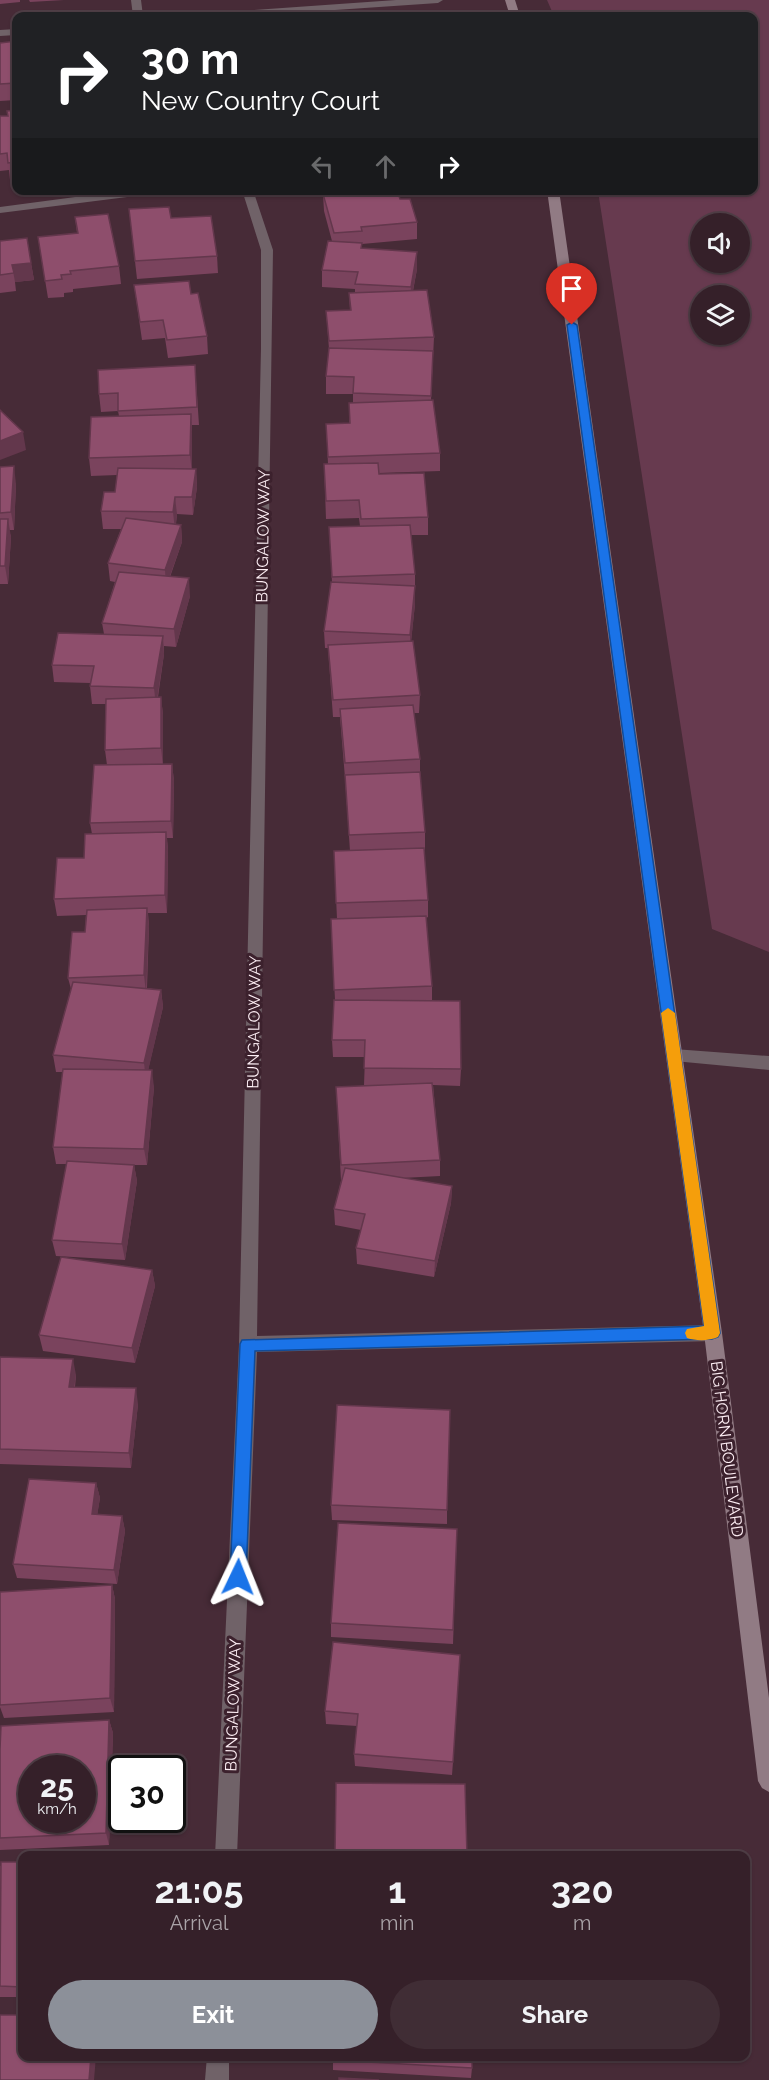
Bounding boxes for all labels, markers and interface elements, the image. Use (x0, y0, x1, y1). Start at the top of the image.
text: 30 m (141, 35, 239, 84)
icon: right (42, 36, 120, 114)
text: New Country Court (141, 85, 380, 116)
icon: left (306, 150, 339, 183)
icon: ahead (369, 150, 402, 183)
icon: right (432, 150, 465, 183)
map controls (690, 213, 750, 345)
button: sound (690, 213, 750, 273)
pin (546, 263, 597, 325)
icon: arrive (555, 272, 588, 305)
button: layers (690, 285, 750, 345)
street label: BUNGALOW WAY (252, 469, 274, 603)
street label: BUNGALOW WAY (243, 955, 265, 1089)
street label: BIG HORN BOULEVARD (707, 1360, 747, 1538)
position arrow (206, 1545, 270, 1609)
street label: BUNGALOW WAY (221, 1637, 245, 1772)
speed limit sign: 30 (108, 1755, 186, 1833)
text: 25 (40, 1769, 74, 1804)
text: km/h (37, 1800, 77, 1818)
text: 21:05 (155, 1869, 244, 1911)
text: 1 (388, 1869, 406, 1911)
text: 320 (551, 1869, 613, 1911)
text: Arrival (170, 1911, 228, 1935)
text: min (380, 1911, 414, 1935)
text: m (573, 1911, 591, 1935)
button: Exit (48, 1980, 378, 2049)
button: Share (390, 1980, 720, 2049)

